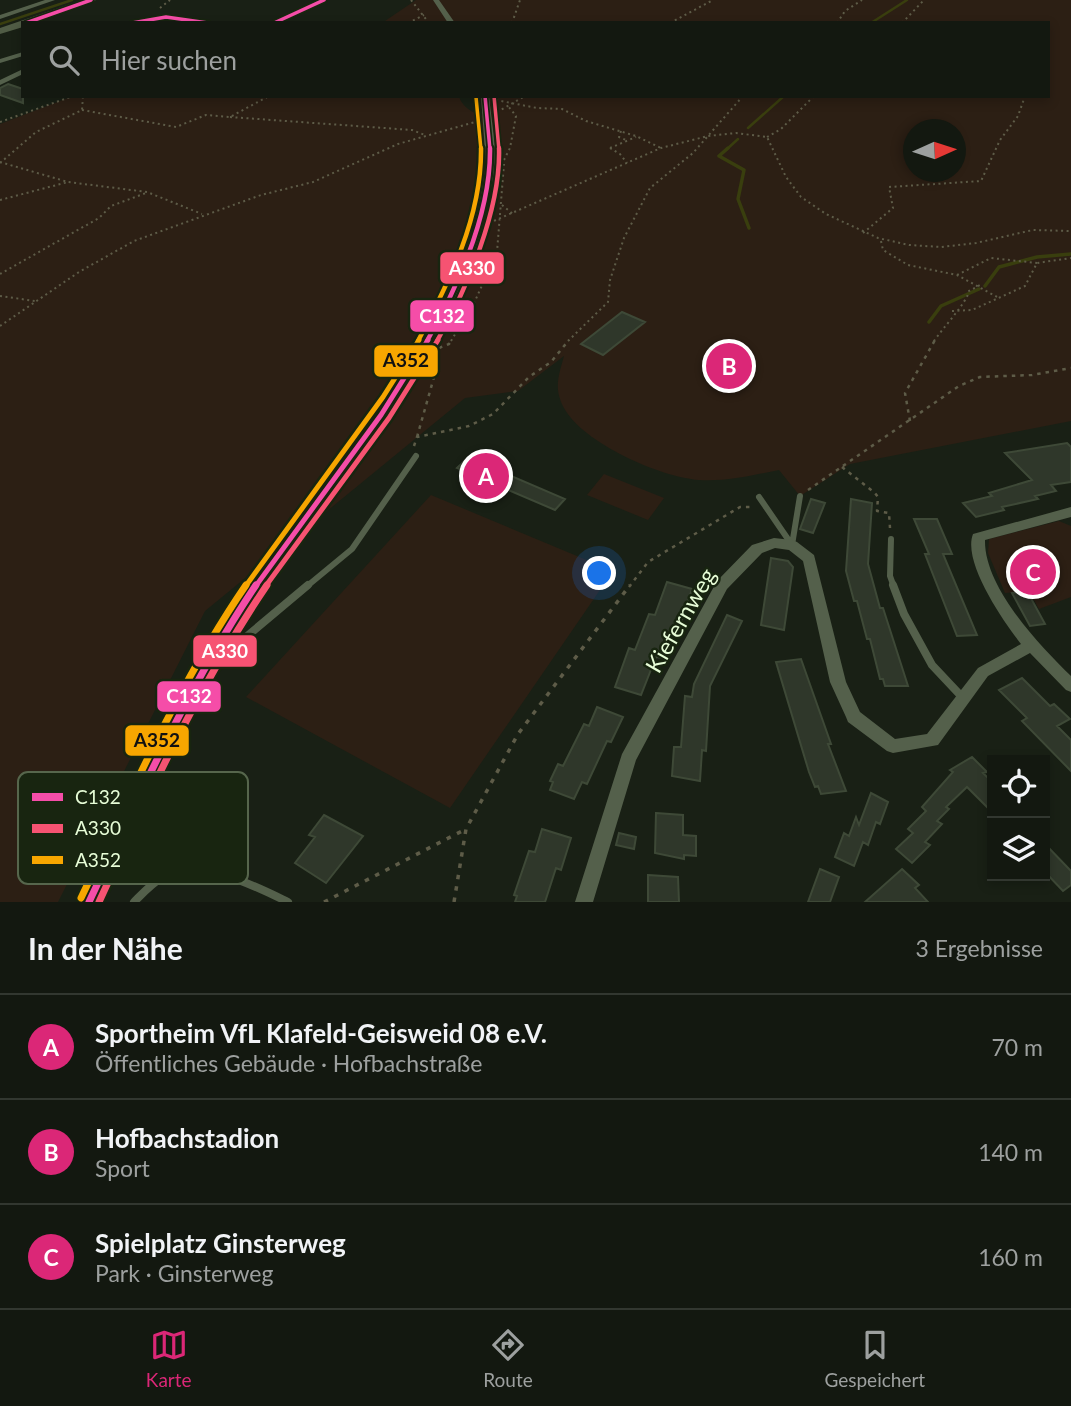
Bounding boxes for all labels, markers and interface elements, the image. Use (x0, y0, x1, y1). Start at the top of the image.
search box (21, 21, 1050, 98)
icon: search (45, 41, 83, 79)
text: Hier suchen (101, 44, 237, 76)
north arrow (903, 119, 966, 182)
line badge: A330 (439, 251, 505, 285)
text: A330 (448, 256, 495, 279)
line badge: C132 (409, 299, 475, 333)
text: C132 (419, 304, 465, 327)
pin: B (706, 340, 752, 392)
line badge: A352 (373, 344, 439, 378)
text: A352 (382, 348, 429, 371)
pin: A (463, 450, 509, 502)
pin: C (1010, 546, 1056, 598)
your location (582, 556, 616, 590)
street label: Kiefernweg (639, 563, 721, 677)
line badge: A330 (192, 634, 258, 668)
text: A330 (201, 639, 248, 662)
line badge: C132 (156, 680, 222, 713)
text: C132 (166, 684, 212, 707)
line badge: A352 (124, 724, 190, 757)
text: A352 (133, 728, 180, 751)
map controls (987, 755, 1050, 881)
button: locate (987, 755, 1050, 818)
legend (18, 772, 248, 884)
text: C132 (75, 785, 121, 808)
text: A330 (75, 816, 121, 839)
button: layers (987, 818, 1050, 881)
text: A352 (75, 848, 121, 871)
text: In der Nähe (28, 930, 183, 966)
text: 3 Ergebnisse (915, 934, 1043, 962)
text: Sportheim VfL Klafeld-Geisweid 08 e.V. (95, 1017, 547, 1049)
text: A (43, 1033, 59, 1061)
text: 70 m (992, 1033, 1043, 1061)
text: Öffentliches Gebäude · Hofbachstraße (95, 1049, 482, 1077)
text: Hofbachstadion (95, 1122, 279, 1154)
text: B (43, 1138, 59, 1166)
text: 140 m (978, 1138, 1043, 1166)
text: Sport (95, 1154, 150, 1182)
text: Spielplatz Ginsterweg (95, 1227, 346, 1259)
text: C (43, 1243, 59, 1271)
text: 160 m (978, 1243, 1043, 1271)
text: Park · Ginsterweg (95, 1259, 273, 1287)
tab: Karte (146, 1326, 192, 1391)
tab: Route (483, 1326, 533, 1391)
tab: Gespeichert (824, 1326, 925, 1391)

